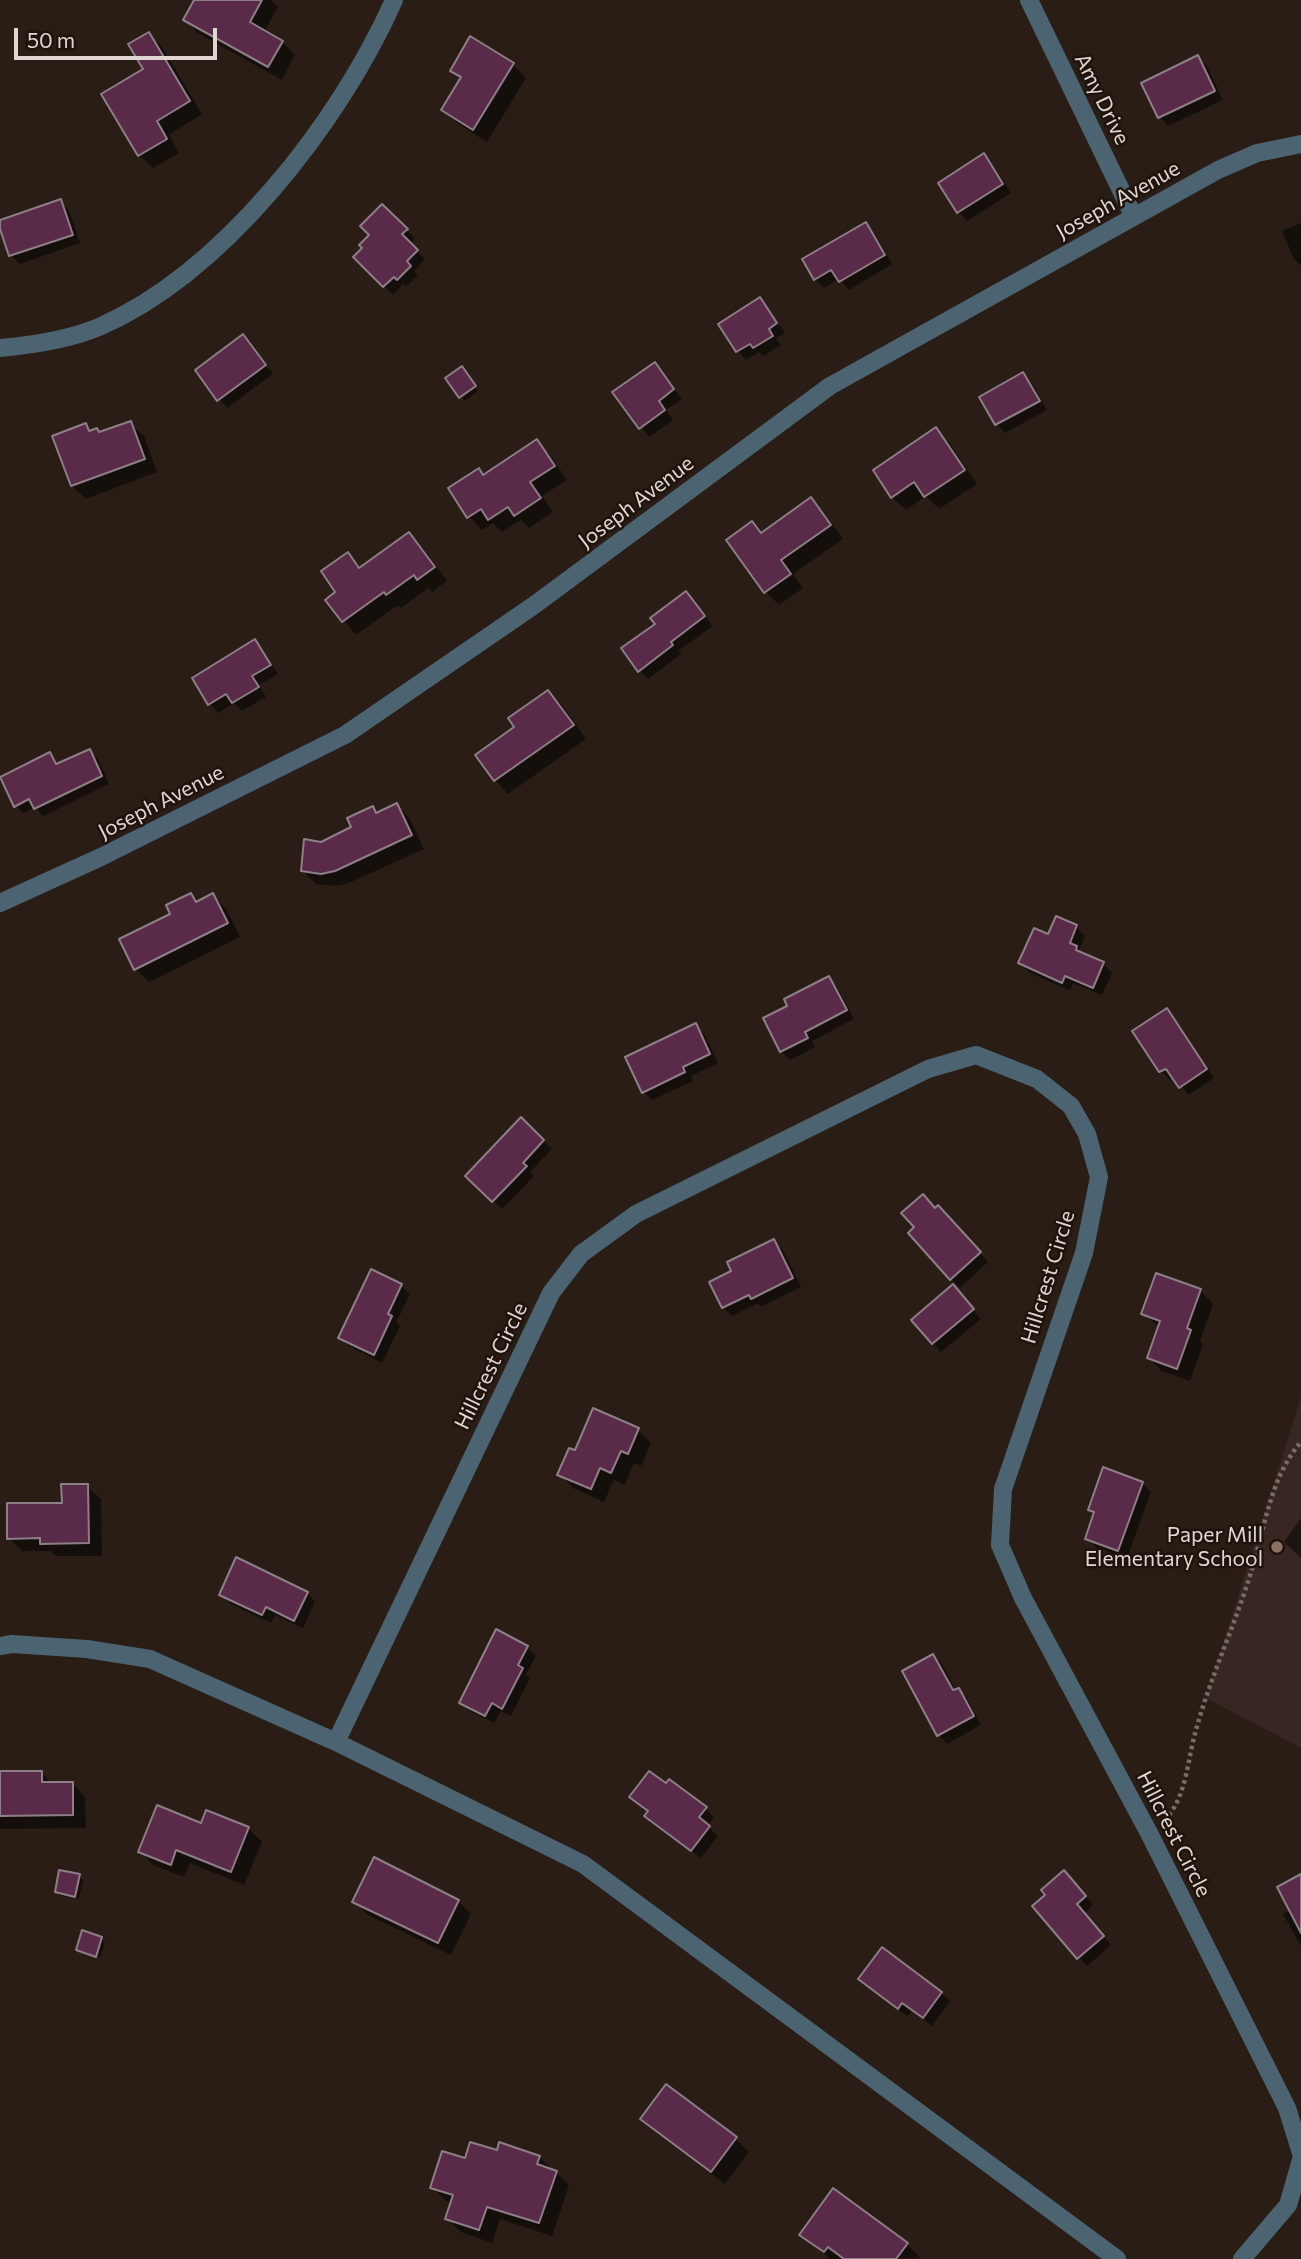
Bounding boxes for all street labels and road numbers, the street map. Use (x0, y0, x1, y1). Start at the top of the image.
street label: Amy Drive (1069, 49, 1135, 149)
street label: Joseph Avenue (1052, 156, 1184, 244)
street label: Joseph Avenue (573, 451, 699, 553)
street label: Joseph Avenue (94, 760, 228, 844)
street label: Hillcrest Circle (1016, 1207, 1080, 1347)
street label: Hillcrest Circle (449, 1298, 533, 1434)
street label: Hillcrest Circle (1131, 1767, 1217, 1901)

